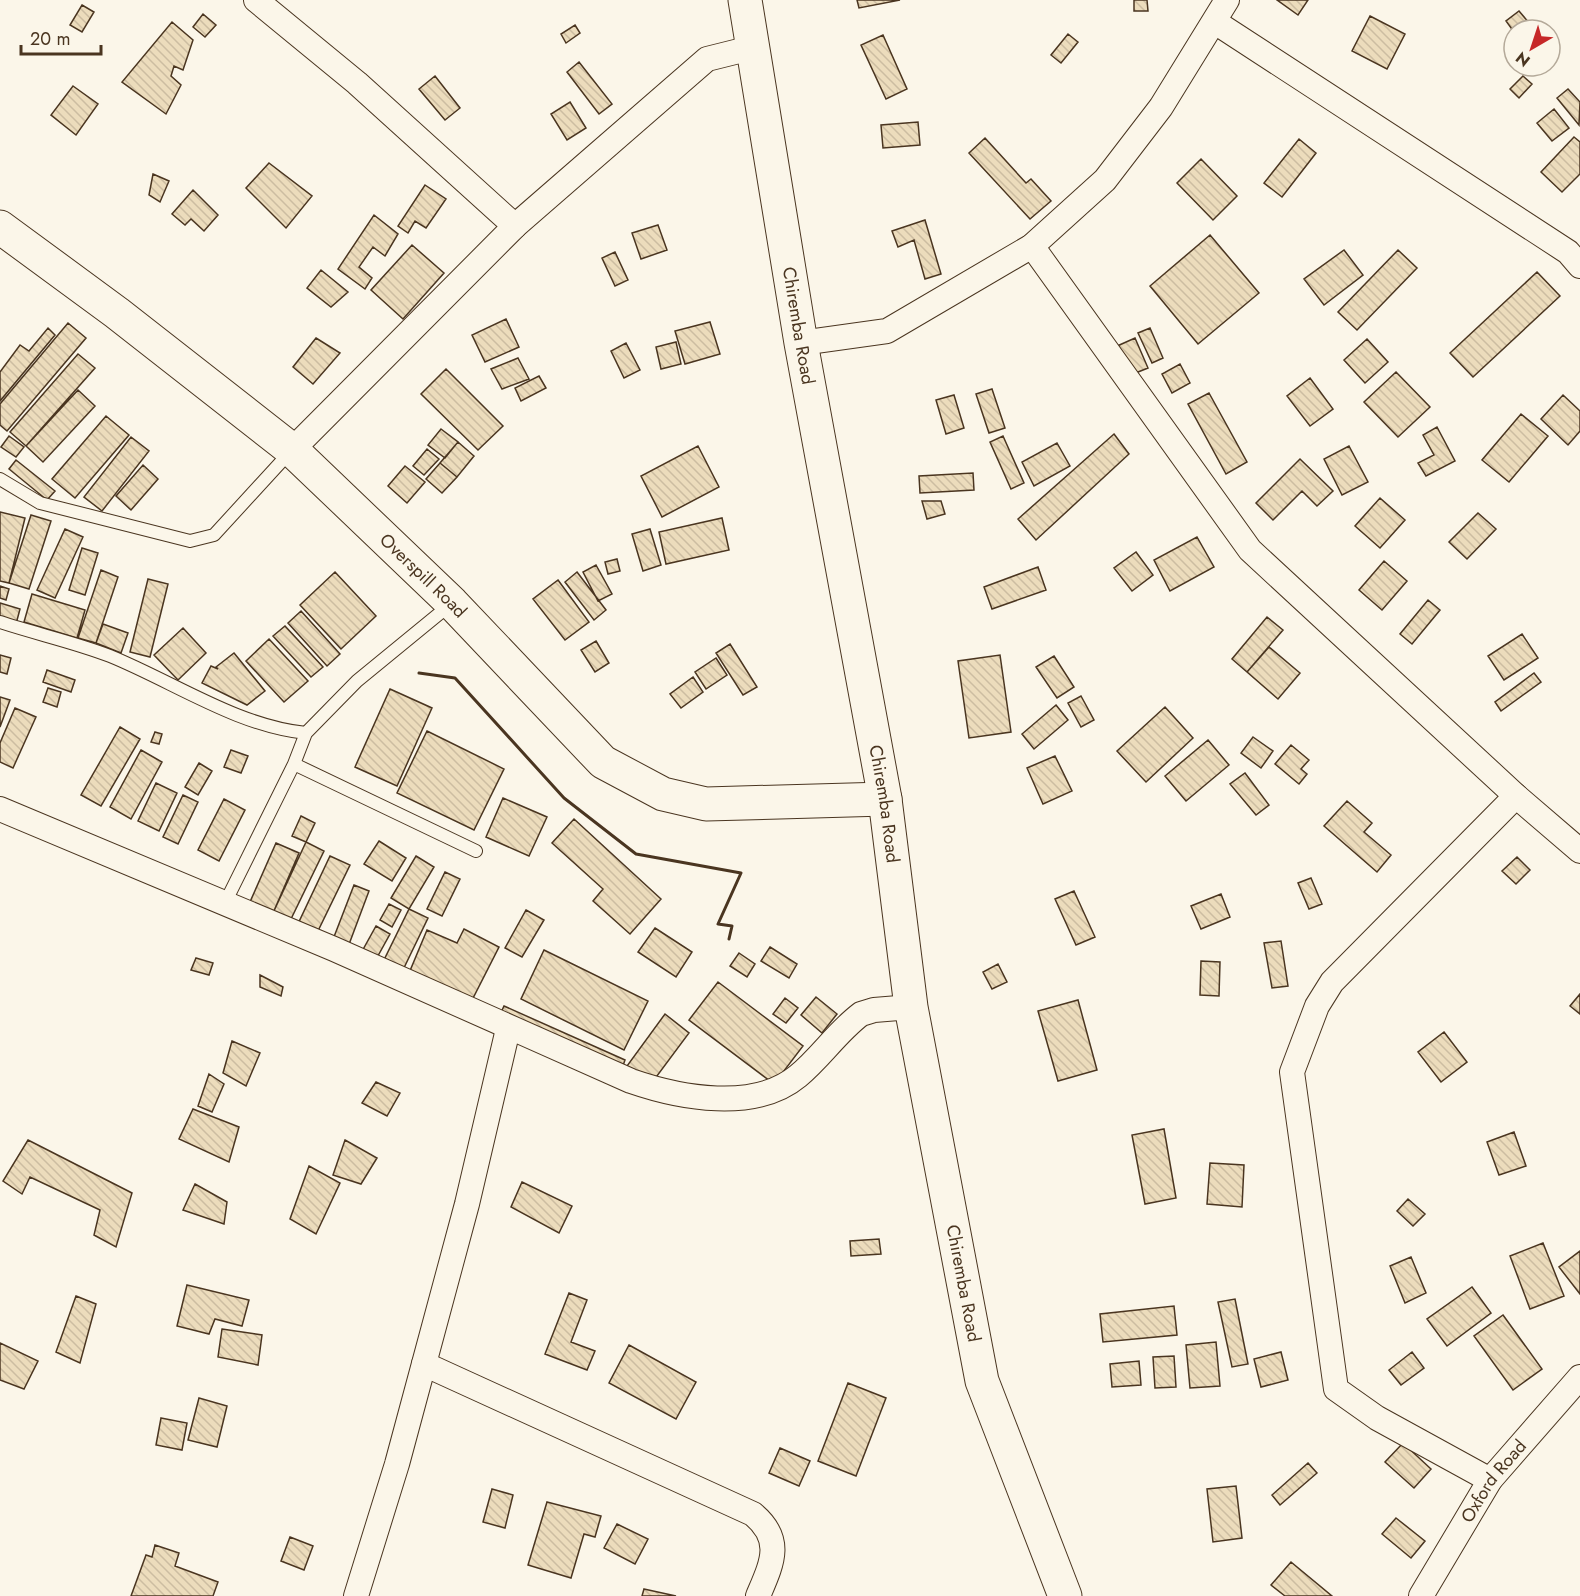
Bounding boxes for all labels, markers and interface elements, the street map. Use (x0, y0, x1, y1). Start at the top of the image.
scale bar (21, 18, 100, 56)
north arrow (1502, 18, 1562, 78)
text: 20 m (30, 26, 70, 52)
text: N (1511, 46, 1535, 72)
street label: Chiremba Road (776, 265, 821, 387)
street label: Overspill Road (374, 527, 473, 624)
street label: Chiremba Road (862, 743, 906, 864)
street label: Chiremba Road (940, 1222, 987, 1344)
street label: Oxford Road (1454, 1434, 1533, 1528)

